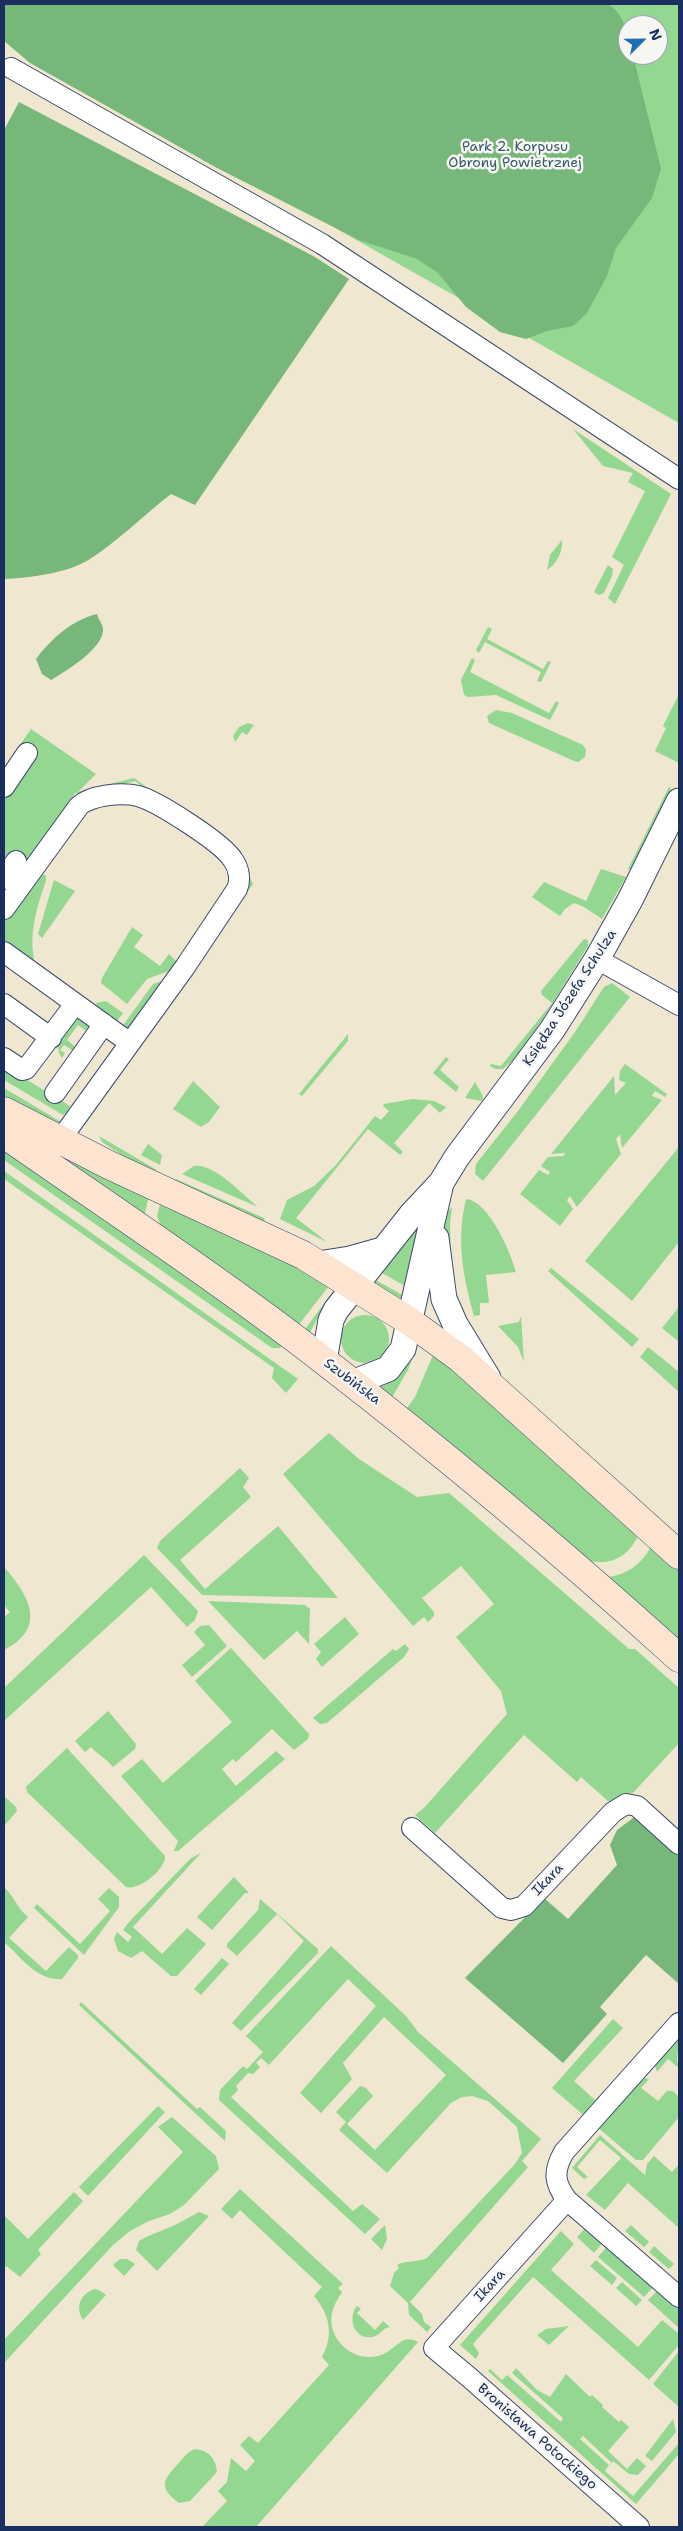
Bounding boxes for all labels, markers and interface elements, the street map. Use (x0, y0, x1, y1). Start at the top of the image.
north arrow (618, 15, 668, 65)
text: N (645, 26, 666, 43)
park label: Park 2. Korpusu Obrony Powietrznej (448, 139, 582, 172)
street label: Księdza Józefa Schulza (520, 927, 620, 1069)
street label: Szubińska (320, 1355, 384, 1409)
street label: Ikara (529, 1860, 567, 1900)
street label: Ikara (471, 2266, 509, 2306)
street label: Bronisława Potockiego (474, 2380, 600, 2494)

